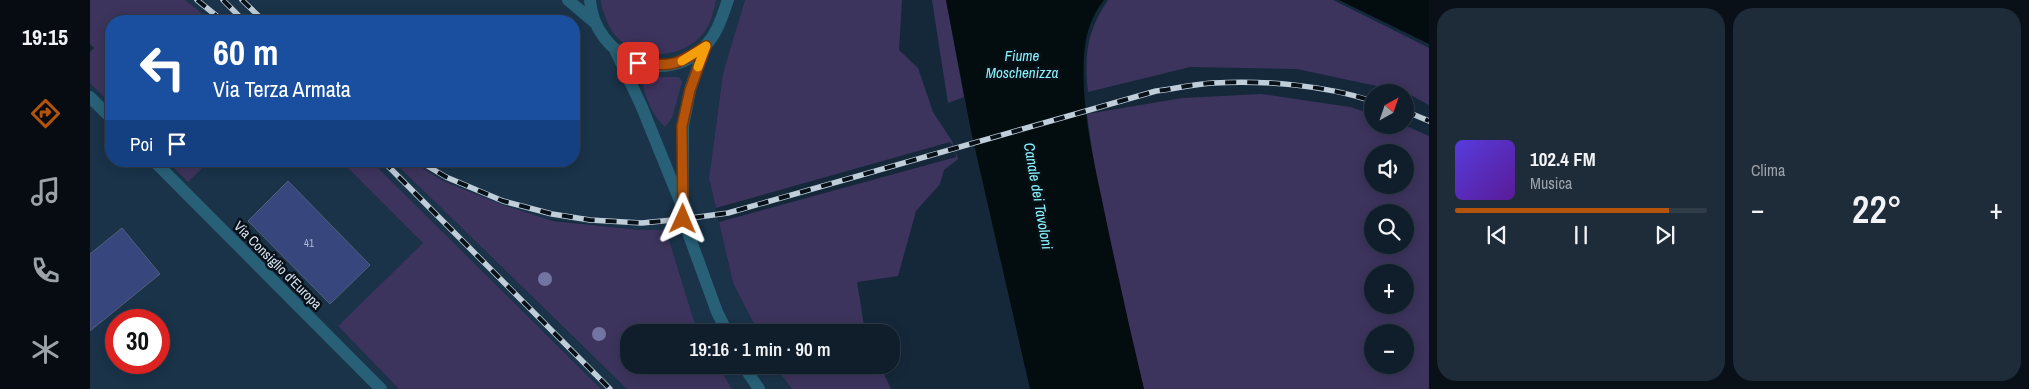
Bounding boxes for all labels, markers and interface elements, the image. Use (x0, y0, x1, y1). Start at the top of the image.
text: 19:15 (22, 22, 68, 52)
text: 60 m (213, 29, 278, 76)
icon: left (130, 35, 195, 100)
pin (617, 42, 659, 84)
water label: Fiume Moschenizza (986, 45, 1058, 83)
icon: arrive (624, 49, 652, 77)
text: Via Terza Armata (213, 74, 351, 104)
north arrow (1364, 84, 1414, 134)
map controls (1364, 84, 1414, 374)
icon: directions (28, 96, 63, 131)
icon: arrive (163, 130, 191, 158)
text: Poi (130, 131, 153, 157)
water label: Canale dei Tavoloni (1019, 141, 1058, 252)
button: sound (1364, 144, 1414, 194)
text: 102.4 FM (1530, 146, 1596, 172)
text: Clima (1751, 159, 1785, 181)
text: Musica (1530, 172, 1572, 194)
icon: music (28, 174, 63, 209)
text: 22° (1852, 184, 1902, 235)
text: − (1751, 190, 1764, 228)
text: + (1990, 190, 2003, 228)
position arrow (656, 192, 708, 244)
button: search (1364, 204, 1414, 254)
street label: Via Consiglio d'Europa (230, 217, 326, 313)
icon: previous (1483, 221, 1511, 249)
icon: pause (1567, 221, 1595, 249)
icon: next (1651, 221, 1679, 249)
house number: 41 (304, 236, 314, 250)
icon: phone (28, 253, 63, 288)
button: + (1364, 264, 1414, 314)
speed limit sign: 30 (105, 309, 170, 374)
button: − (1364, 324, 1414, 374)
icon: climate (28, 332, 63, 367)
text: 19:16 · 1 min · 90 m (690, 336, 830, 362)

